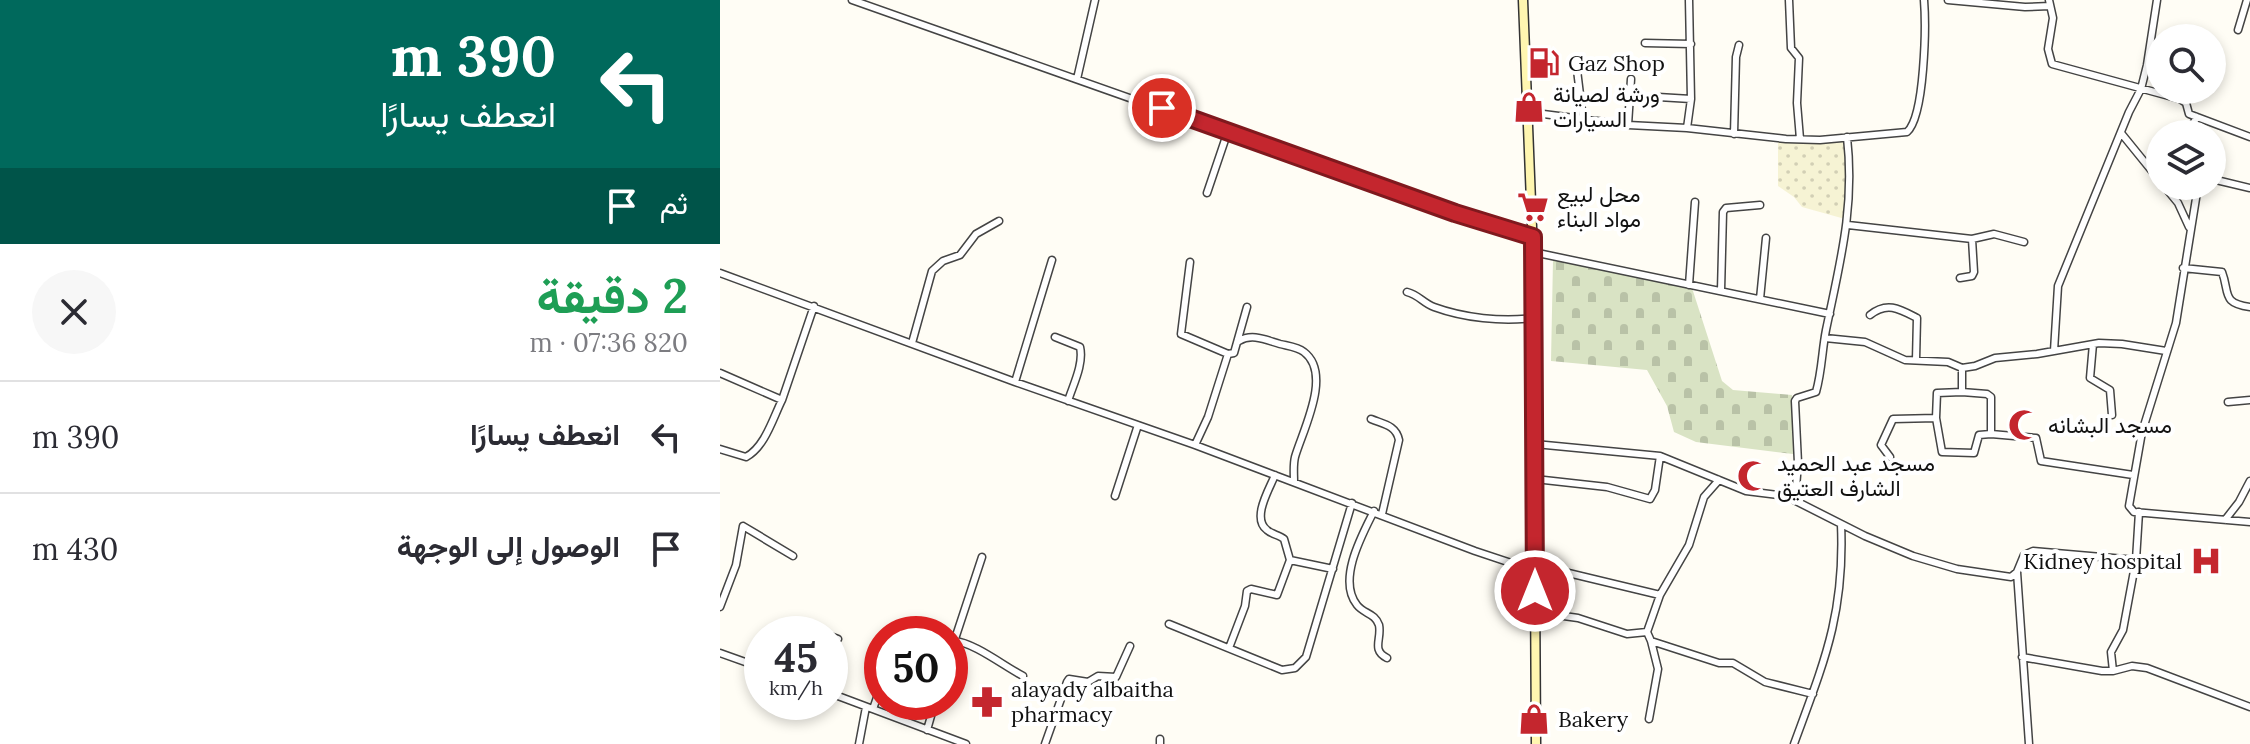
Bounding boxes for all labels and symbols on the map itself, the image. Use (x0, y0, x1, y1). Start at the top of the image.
fuel station icon: Gaz Shop (1527, 46, 1561, 80)
place label: Gaz Shop (1568, 49, 1665, 77)
pin (1128, 74, 1196, 142)
place label: ورشة لصيانة السيارات (1553, 80, 1660, 133)
shop icon: ورشة لصيانة السيارات (1512, 90, 1546, 124)
place label: محل لبيع مواد البناء (1557, 180, 1641, 233)
supermarket icon: محل لبيع مواد البناء (1516, 190, 1550, 224)
mosque icon: مسجد البشانه (2007, 408, 2041, 442)
place label: مسجد البشانه (2048, 411, 2172, 439)
place label: مسجد عبد الحميد الشارف العتيق (1777, 449, 1935, 502)
mosque icon: مسجد عبد الحميد الشارف العتيق (1736, 459, 1770, 493)
hospital icon: Kidney hospital (2189, 544, 2223, 578)
place label: Kidney hospital (2023, 547, 2182, 575)
position arrow (1493, 549, 1577, 633)
speed limit sign: 50 (864, 616, 968, 720)
place label: alayady albaitha pharmacy (1011, 675, 1174, 728)
pharmacy icon: alayady albaitha pharmacy (970, 685, 1004, 719)
shop icon: Bakery (1517, 702, 1551, 736)
place label: Bakery (1558, 705, 1629, 733)

